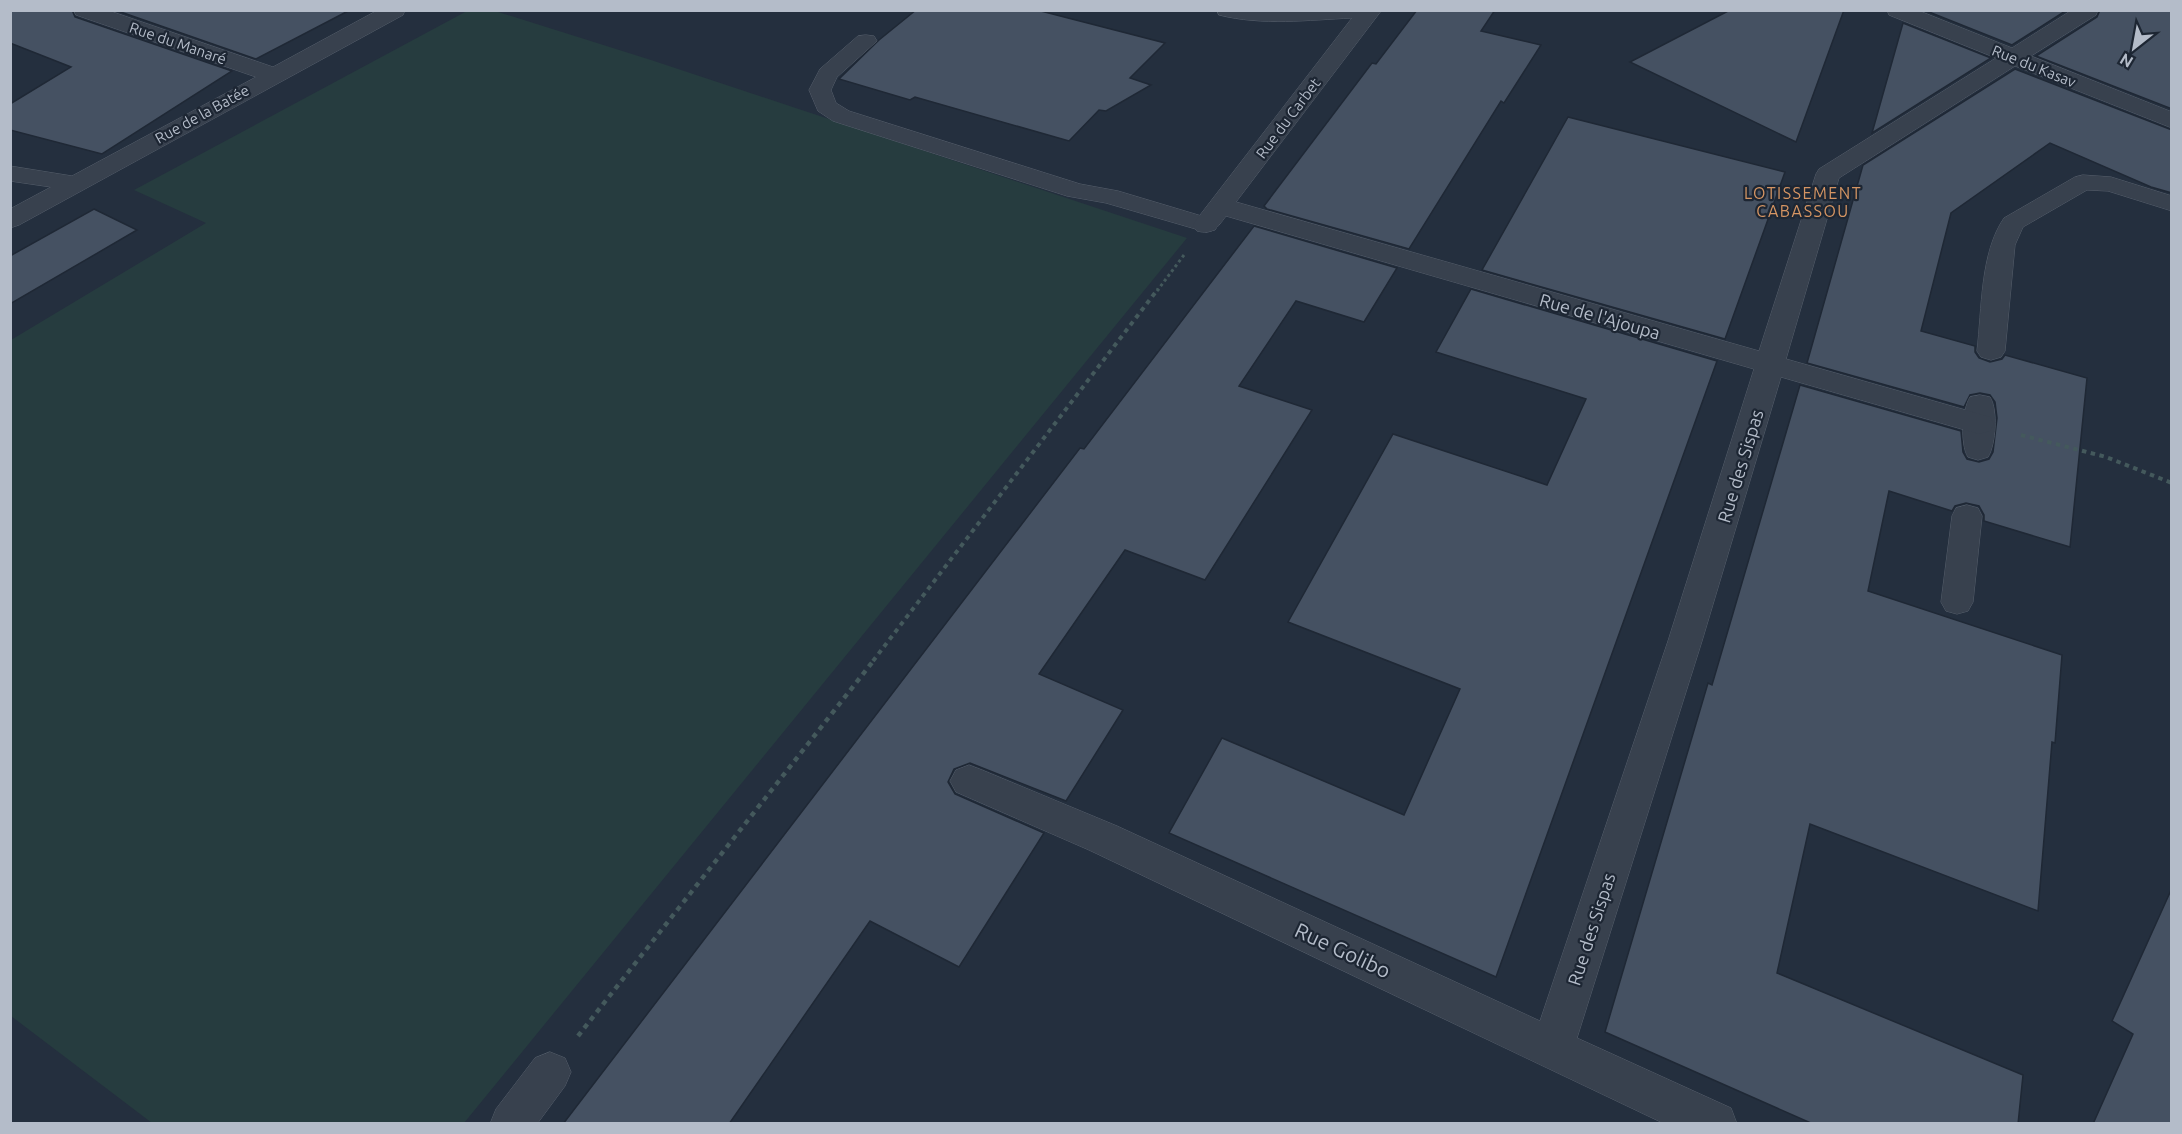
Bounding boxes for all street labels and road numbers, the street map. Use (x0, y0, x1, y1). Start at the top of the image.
street label: Rue du Manaré (127, 18, 229, 68)
street label: Rue du Kasav (1990, 41, 2079, 91)
street label: Rue du Carbet (1252, 74, 1324, 161)
street label: Rue de la Batée (152, 81, 252, 147)
street label: Rue de l'Ajoupa (1537, 289, 1663, 343)
street label: Rue des Sispas (1713, 407, 1767, 525)
street label: Rue des Sispas (1563, 870, 1619, 988)
street label: Rue Golibo (1291, 917, 1395, 983)

